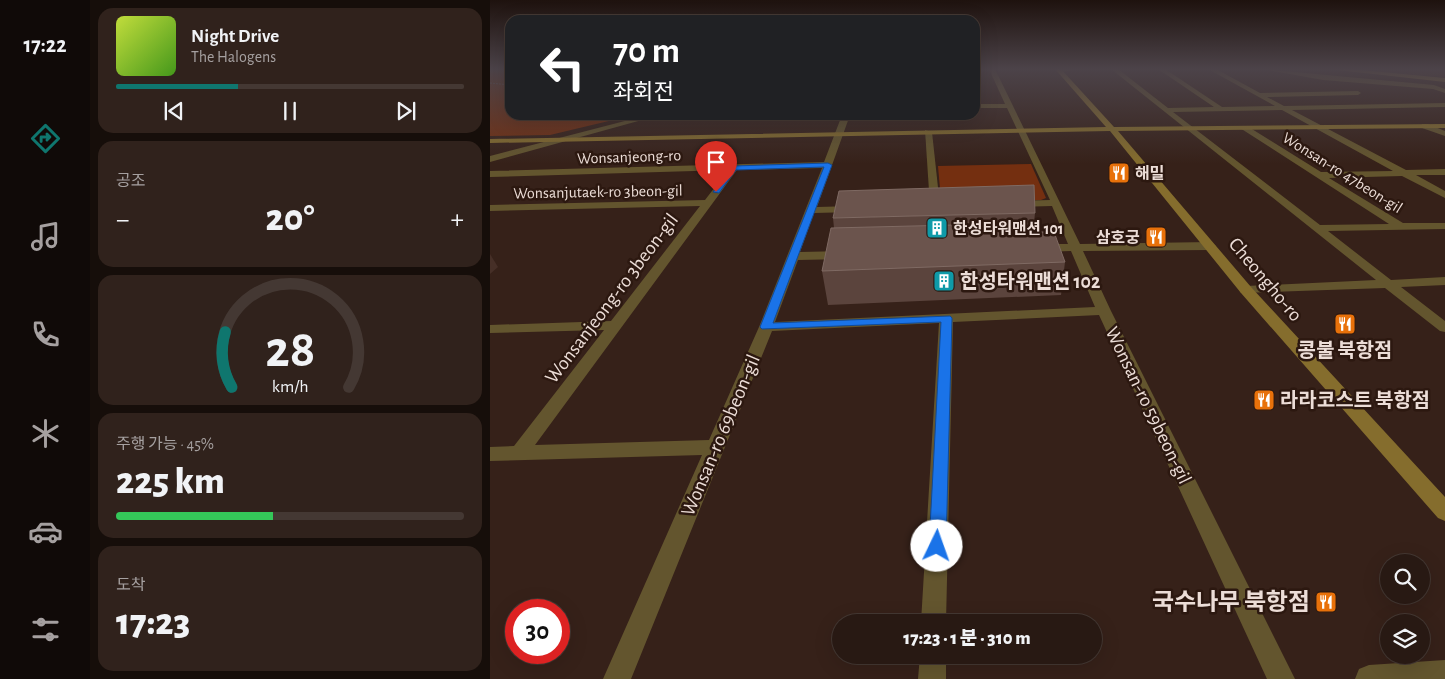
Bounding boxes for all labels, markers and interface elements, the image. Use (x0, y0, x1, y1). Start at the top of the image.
text: Night Drive (191, 27, 279, 46)
text: 17:22 (23, 34, 67, 56)
text: 70 m (613, 34, 680, 69)
icon: left (530, 35, 595, 100)
text: The Halogens (191, 49, 276, 65)
text: 좌회전 (613, 81, 674, 103)
icon: previous (160, 97, 188, 125)
icon: pause (276, 97, 304, 125)
icon: next (392, 97, 420, 125)
icon: directions (28, 121, 63, 156)
street label: Wonsan-ro 47beon-gil (1280, 130, 1405, 216)
pin (695, 141, 737, 192)
street label: Wonsanjeong-ro (577, 147, 682, 168)
icon: arrive (702, 148, 730, 176)
restaurant icon: 해밀 (1107, 161, 1131, 185)
place label: 해밀 (1135, 165, 1164, 182)
text: 공조 (116, 173, 145, 189)
street label: Wonsanjutaek-ro 3beon-gil (513, 183, 683, 202)
text: 20° (266, 200, 314, 238)
text: − (116, 206, 129, 234)
text: + (451, 206, 464, 234)
street label: Wonsanjeong-ro 3beon-gil (542, 210, 682, 387)
building icon: 한성타워맨션 101 (925, 216, 949, 240)
icon: music (28, 219, 63, 254)
place label: 한성타워맨션 101 (953, 219, 1064, 237)
restaurant icon: 삼호궁 (1144, 225, 1168, 249)
place label: 삼호궁 (1096, 229, 1140, 246)
street label: Cheongho-ro (1225, 234, 1306, 325)
building icon: 한성타워맨션 102 (932, 269, 956, 293)
place label: 한성타워맨션 102 (960, 271, 1100, 292)
restaurant icon: 콩불 북항점 (1333, 312, 1357, 336)
icon: phone (28, 317, 63, 352)
text: 28 (265, 324, 315, 376)
street label: Wonsan-ro 59beon-gil (1101, 324, 1195, 487)
place label: 콩불 북항점 (1297, 340, 1393, 361)
street label: Wonsan-ro 69beon-gil (678, 352, 764, 519)
text: km/h (272, 378, 308, 396)
restaurant icon: 라라코스트 북항점 (1252, 388, 1276, 412)
place label: 라라코스트 북항점 (1280, 390, 1430, 411)
icon: climate (28, 416, 63, 451)
text: 주행 가능 · 45% (116, 436, 214, 452)
text: 225 km (116, 463, 225, 501)
icon: car (28, 514, 63, 549)
position arrow (910, 519, 962, 571)
map controls (1380, 554, 1430, 664)
button: search (1380, 554, 1430, 604)
text: 도착 (116, 577, 145, 593)
place label: 국수나무 북항점 (1152, 589, 1310, 615)
restaurant icon: 국수나무 북항점 (1314, 590, 1338, 614)
speed limit sign: 30 (505, 599, 570, 664)
text: 17:23 (116, 604, 190, 642)
icon: filters (28, 612, 63, 647)
button: layers (1380, 614, 1430, 664)
text: 17:23 · 1 분 · 310 m (903, 629, 1031, 648)

